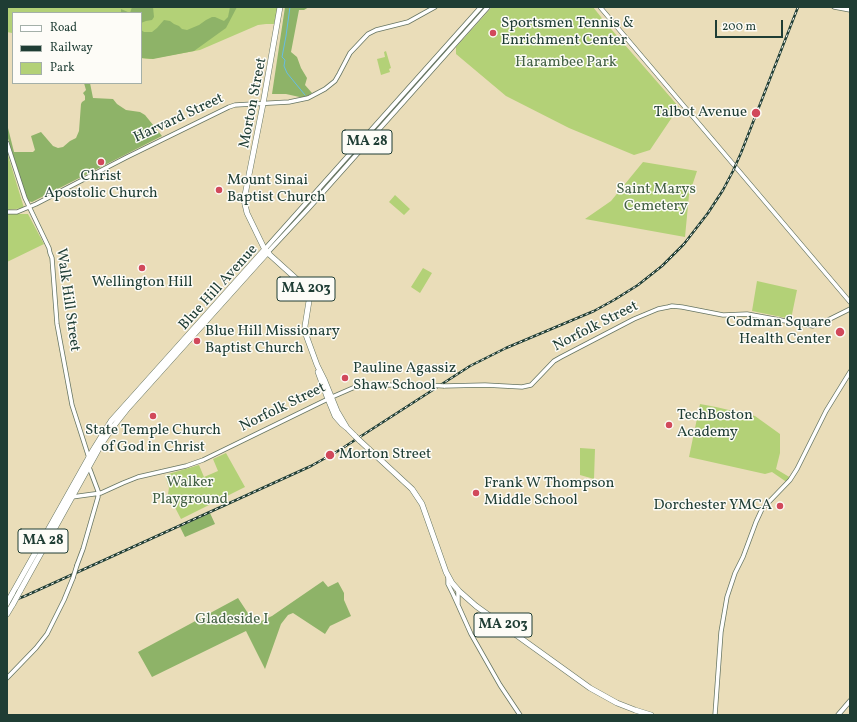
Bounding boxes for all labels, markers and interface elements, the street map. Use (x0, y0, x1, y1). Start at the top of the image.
legend (12, 12, 142, 84)
scale bar (717, 12, 785, 38)
place label: Sportsmen Tennis & Enrichment Center (501, 15, 634, 50)
text: 200 m (722, 19, 756, 35)
text: Road (50, 20, 77, 36)
marker: Sportsmen Tennis & Enrichment Center (488, 28, 498, 38)
text: Railway (50, 40, 93, 56)
park label: Harambee Park (515, 54, 617, 72)
street label: Morton Street (236, 56, 272, 150)
text: Park (50, 60, 75, 76)
street label: Harvard Street (131, 90, 227, 148)
place label: Talbot Avenue (654, 104, 747, 122)
marker: Talbot Avenue (750, 107, 762, 119)
road number: MA 28 (342, 130, 392, 154)
marker: Christ Apostolic Church (96, 157, 106, 167)
place label: Christ Apostolic Church (44, 168, 158, 203)
place label: Mount Sinai Baptist Church (227, 172, 326, 207)
park label: Saint Marys Cemetery (616, 181, 696, 216)
marker: Mount Sinai Baptist Church (214, 185, 224, 195)
street label: Blue Hill Avenue (176, 241, 262, 335)
street label: Walk Hill Street (51, 247, 83, 353)
marker: Wellington Hill (137, 263, 147, 273)
place label: Wellington Hill (92, 274, 192, 292)
road number: MA 203 (277, 277, 335, 301)
street label: Norfolk Street (550, 298, 642, 356)
place label: Codman Square Health Center (726, 314, 831, 349)
place label: Blue Hill Missionary Baptist Church (205, 323, 340, 358)
marker: Codman Square Health Center (834, 326, 846, 338)
marker: Blue Hill Missionary Baptist Church (192, 336, 202, 346)
place label: Pauline Agassiz Shaw School (353, 360, 456, 395)
marker: Pauline Agassiz Shaw School (340, 373, 350, 383)
street label: Norfolk Street (237, 379, 329, 437)
place label: TechBoston Academy (677, 407, 753, 442)
marker: State Temple Church of God in Christ (148, 411, 158, 421)
marker: TechBoston Academy (664, 420, 674, 430)
place label: State Temple Church of God in Christ (85, 422, 221, 457)
place label: Morton Street (339, 446, 431, 464)
marker: Morton Street (324, 449, 336, 461)
park label: Walker Playground (152, 474, 228, 509)
place label: Frank W Thompson Middle School (484, 475, 615, 510)
marker: Frank W Thompson Middle School (471, 488, 481, 498)
place label: Dorchester YMCA (653, 497, 772, 515)
marker: Dorchester YMCA (775, 501, 785, 511)
road number: MA 28 (18, 529, 68, 553)
park label: Gladeside I (195, 611, 269, 629)
road number: MA 203 (474, 613, 532, 637)

